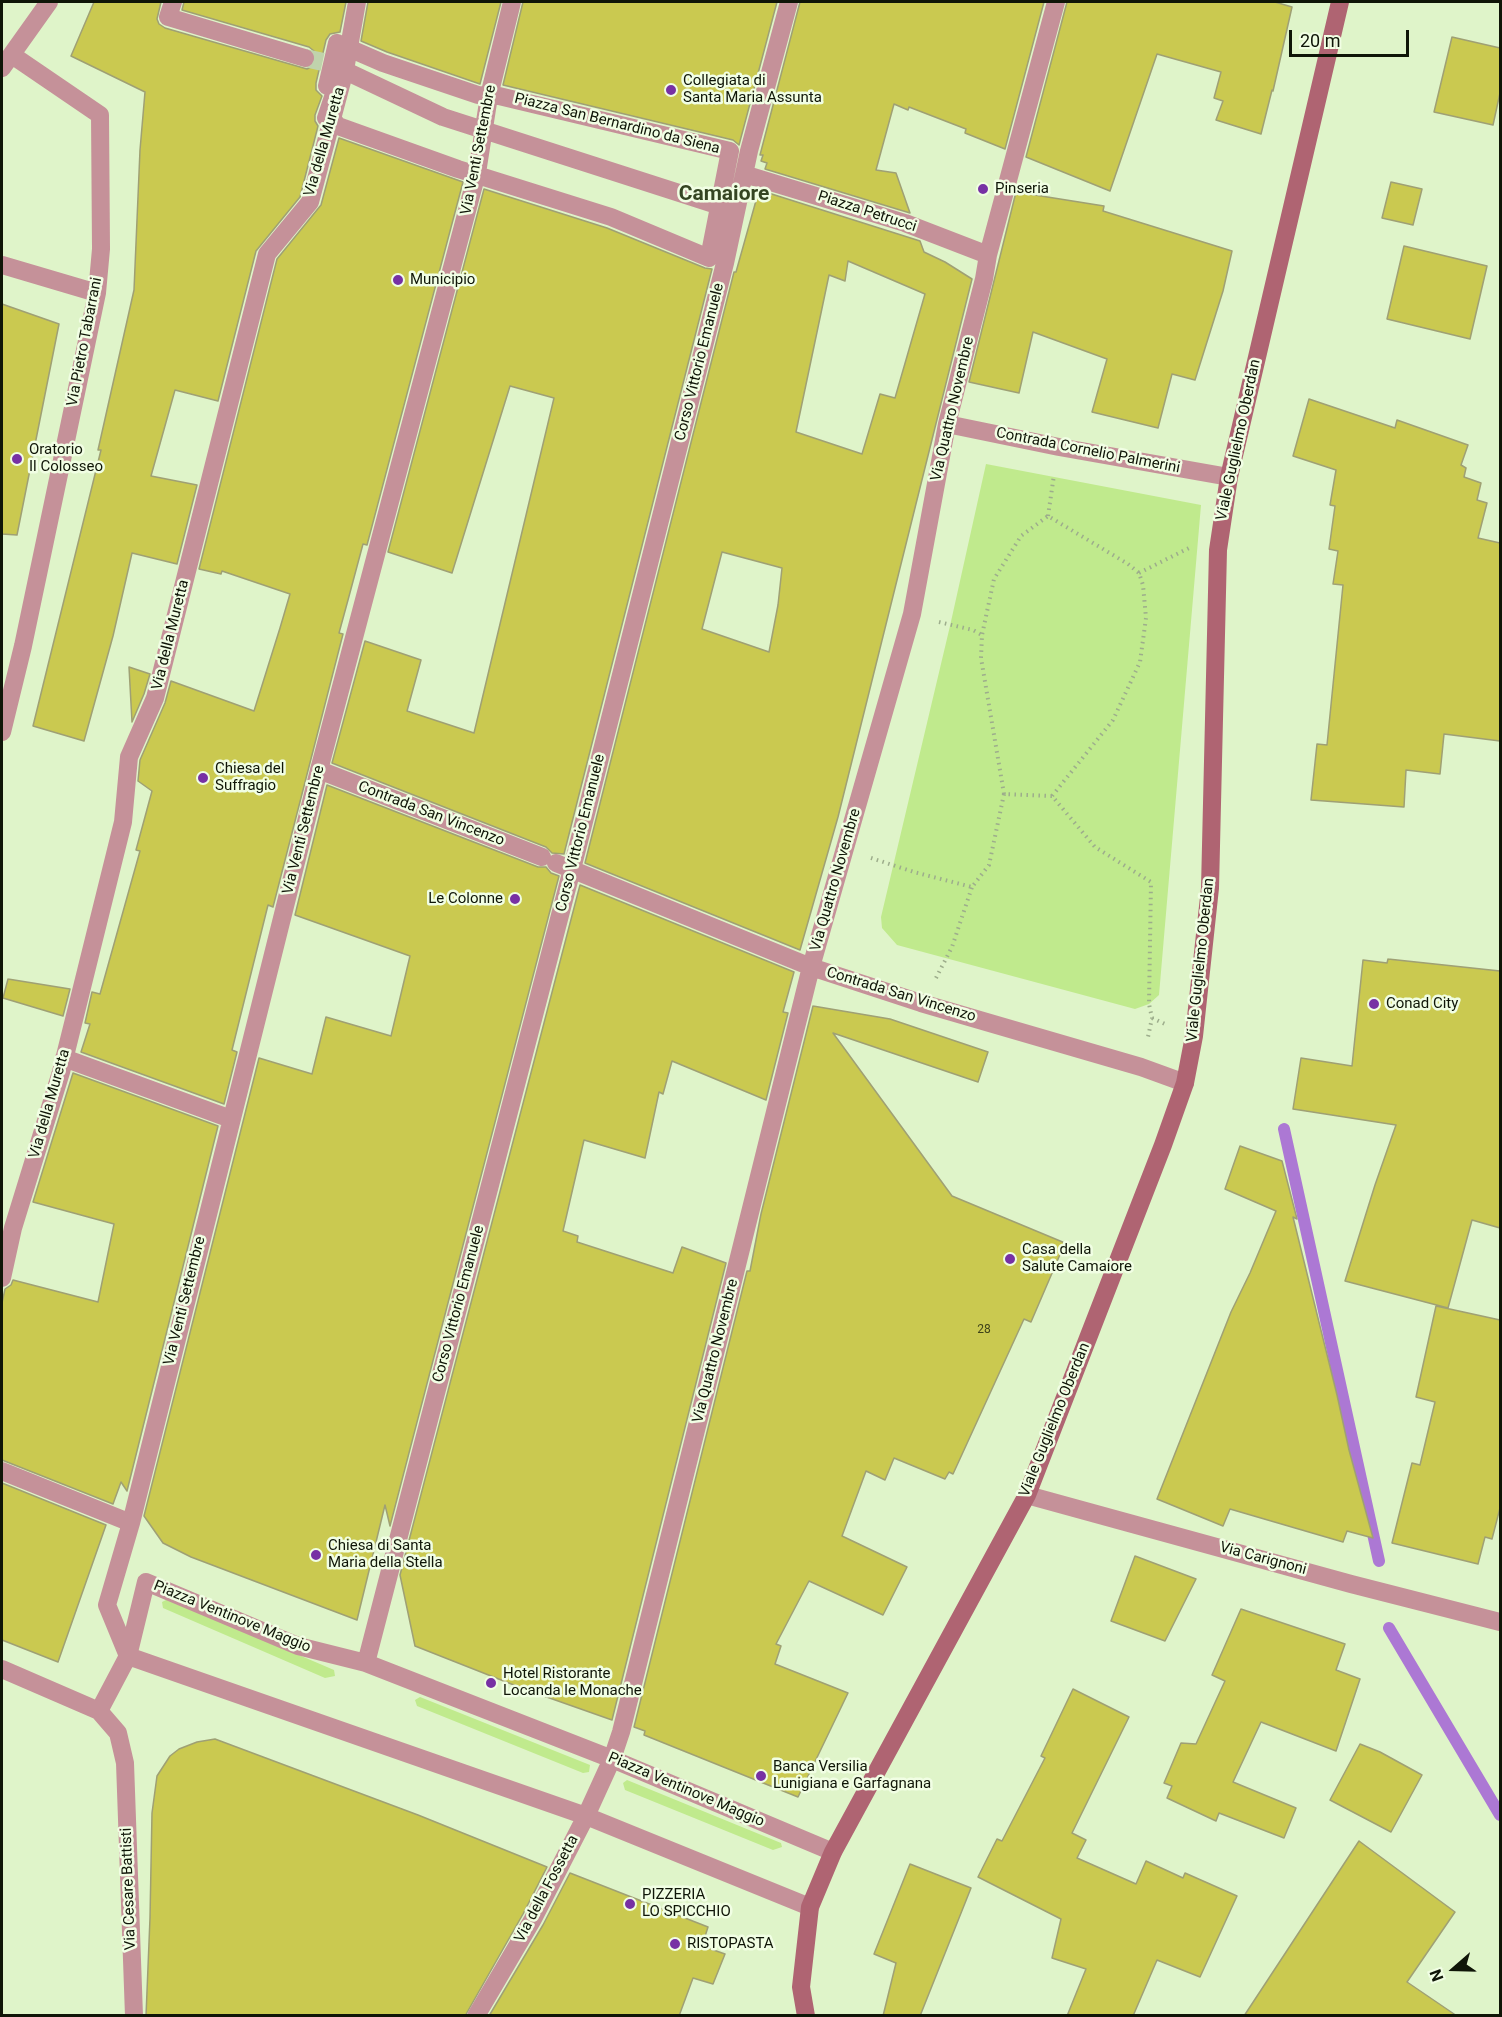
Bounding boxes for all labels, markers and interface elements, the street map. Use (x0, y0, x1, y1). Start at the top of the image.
scale bar (1292, 18, 1412, 56)
text: 20 m (1300, 30, 1340, 51)
place label: Collegiata di Santa Maria Assunta (683, 72, 822, 107)
marker: Collegiata di Santa Maria Assunta (664, 83, 678, 97)
street label: Via Venti Settembre (458, 84, 500, 216)
street label: Via della Muretta (301, 85, 349, 199)
street label: Piazza San Bernardino da Siena (513, 90, 721, 158)
place label: Pinseria (995, 180, 1049, 198)
district label: Camaiore (679, 182, 769, 208)
marker: Pinseria (976, 182, 990, 196)
street label: Piazza Petrucci (815, 188, 919, 236)
place label: Municipio (410, 271, 475, 289)
marker: Municipio (391, 273, 405, 287)
street label: Via Pietro Tabarrani (64, 276, 106, 408)
street label: Corso Vittorio Emanuele (672, 281, 728, 443)
street label: Via Quattro Novembre (928, 335, 978, 483)
street label: Viale Guglielmo Oberdan (1213, 358, 1265, 522)
street label: Contrada Cornelio Palmerini (995, 424, 1181, 478)
place label: Oratorio Il Colosseo (29, 441, 103, 476)
marker: Oratorio Il Colosseo (10, 452, 24, 466)
street label: Via della Muretta (149, 578, 193, 692)
street label: Corso Vittorio Emanuele (553, 752, 609, 914)
place label: Chiesa del Suffragio (215, 760, 284, 795)
street label: Via Venti Settembre (279, 764, 329, 896)
marker: Chiesa del Suffragio (196, 771, 210, 785)
street label: Contrada San Vincenzo (355, 778, 507, 850)
street label: Via Quattro Novembre (807, 807, 865, 953)
street label: Viale Guglielmo Oberdan (1183, 877, 1219, 1043)
place label: Le Colonne (428, 890, 503, 908)
marker: Le Colonne (508, 892, 522, 906)
street label: Contrada San Vincenzo (824, 964, 978, 1026)
place label: Conad City (1386, 995, 1458, 1013)
marker: Conad City (1367, 997, 1381, 1011)
street label: Via della Muretta (26, 1047, 74, 1161)
street label: Corso Vittorio Emanuele (429, 1224, 489, 1384)
street label: Via Venti Settembre (160, 1235, 210, 1367)
place label: Casa della Salute Camaiore (1022, 1241, 1132, 1276)
marker: Casa della Salute Camaiore (1003, 1252, 1017, 1266)
street label: Via Quattro Novembre (689, 1277, 743, 1425)
house number: 28 (977, 1323, 991, 1337)
street label: Viale Guglielmo Oberdan (1016, 1340, 1094, 1500)
place label: Chiesa di Santa Maria della Stella (328, 1537, 443, 1572)
street label: Via Carignoni (1218, 1539, 1308, 1579)
marker: Chiesa di Santa Maria della Stella (309, 1548, 323, 1562)
street label: Piazza Ventinove Maggio (151, 1577, 313, 1657)
place label: Hotel Ristorante Locanda le Monache (503, 1665, 642, 1700)
marker: Hotel Ristorante Locanda le Monache (484, 1676, 498, 1690)
street label: Piazza Ventinove Maggio (605, 1749, 767, 1831)
place label: Banca Versilia Lunigiana e Garfagnana (773, 1758, 931, 1793)
marker: Banca Versilia Lunigiana e Garfagnana (754, 1769, 768, 1783)
street label: Via Cesare Battisti (118, 1827, 140, 1951)
street label: Via della Fossetta (511, 1832, 583, 1946)
place label: PIZZERIA LO SPICCHIO (642, 1886, 731, 1921)
marker: PIZZERIA LO SPICCHIO (623, 1897, 637, 1911)
place label: RISTOPASTA (687, 1935, 774, 1953)
marker: RISTOPASTA (668, 1937, 682, 1951)
north arrow (1424, 1939, 1484, 1999)
text: N (1426, 1967, 1447, 1984)

